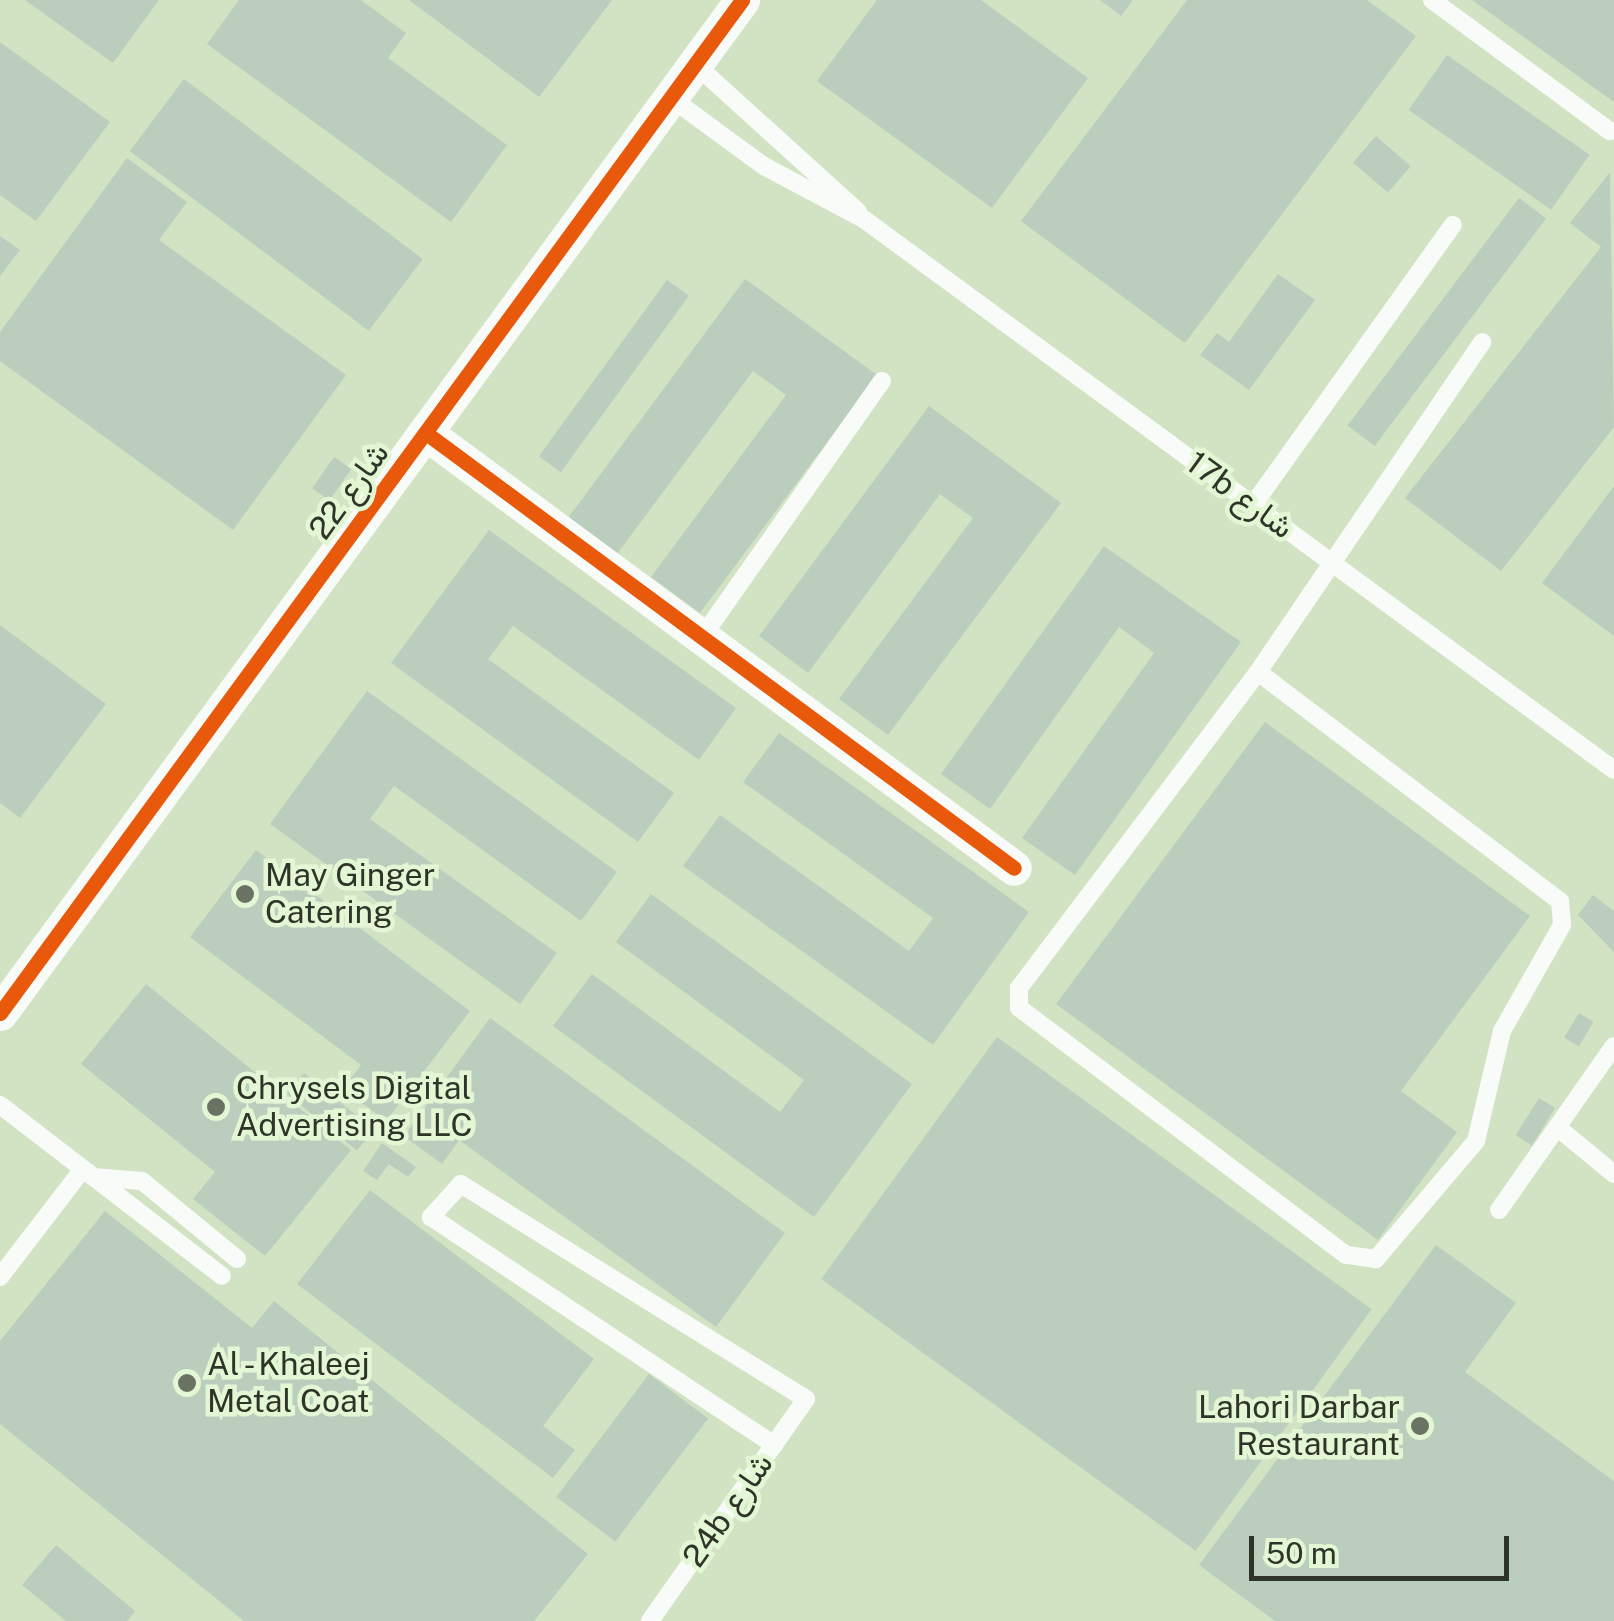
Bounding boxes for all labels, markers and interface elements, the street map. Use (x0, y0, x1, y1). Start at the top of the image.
street label: شارع 22 (301, 435, 397, 547)
street label: 17b شارع (1179, 443, 1301, 547)
place label: May Ginger Catering (265, 857, 435, 932)
marker: May Ginger Catering (234, 883, 256, 905)
place label: Chrysels Digital Advertising LLC (236, 1070, 473, 1145)
marker: Chrysels Digital Advertising LLC (205, 1096, 227, 1118)
place label: Al - Khaleej Metal Coat (207, 1346, 379, 1421)
marker: Al - Khaleej Metal Coat (176, 1372, 198, 1394)
place label: Lahori Darbar Restaurant (1198, 1389, 1400, 1464)
marker: Lahori Darbar Restaurant (1409, 1415, 1431, 1437)
street label: 24b شارع (675, 1446, 781, 1574)
scale bar (1254, 1516, 1514, 1578)
text: 50 m (1266, 1535, 1337, 1571)

